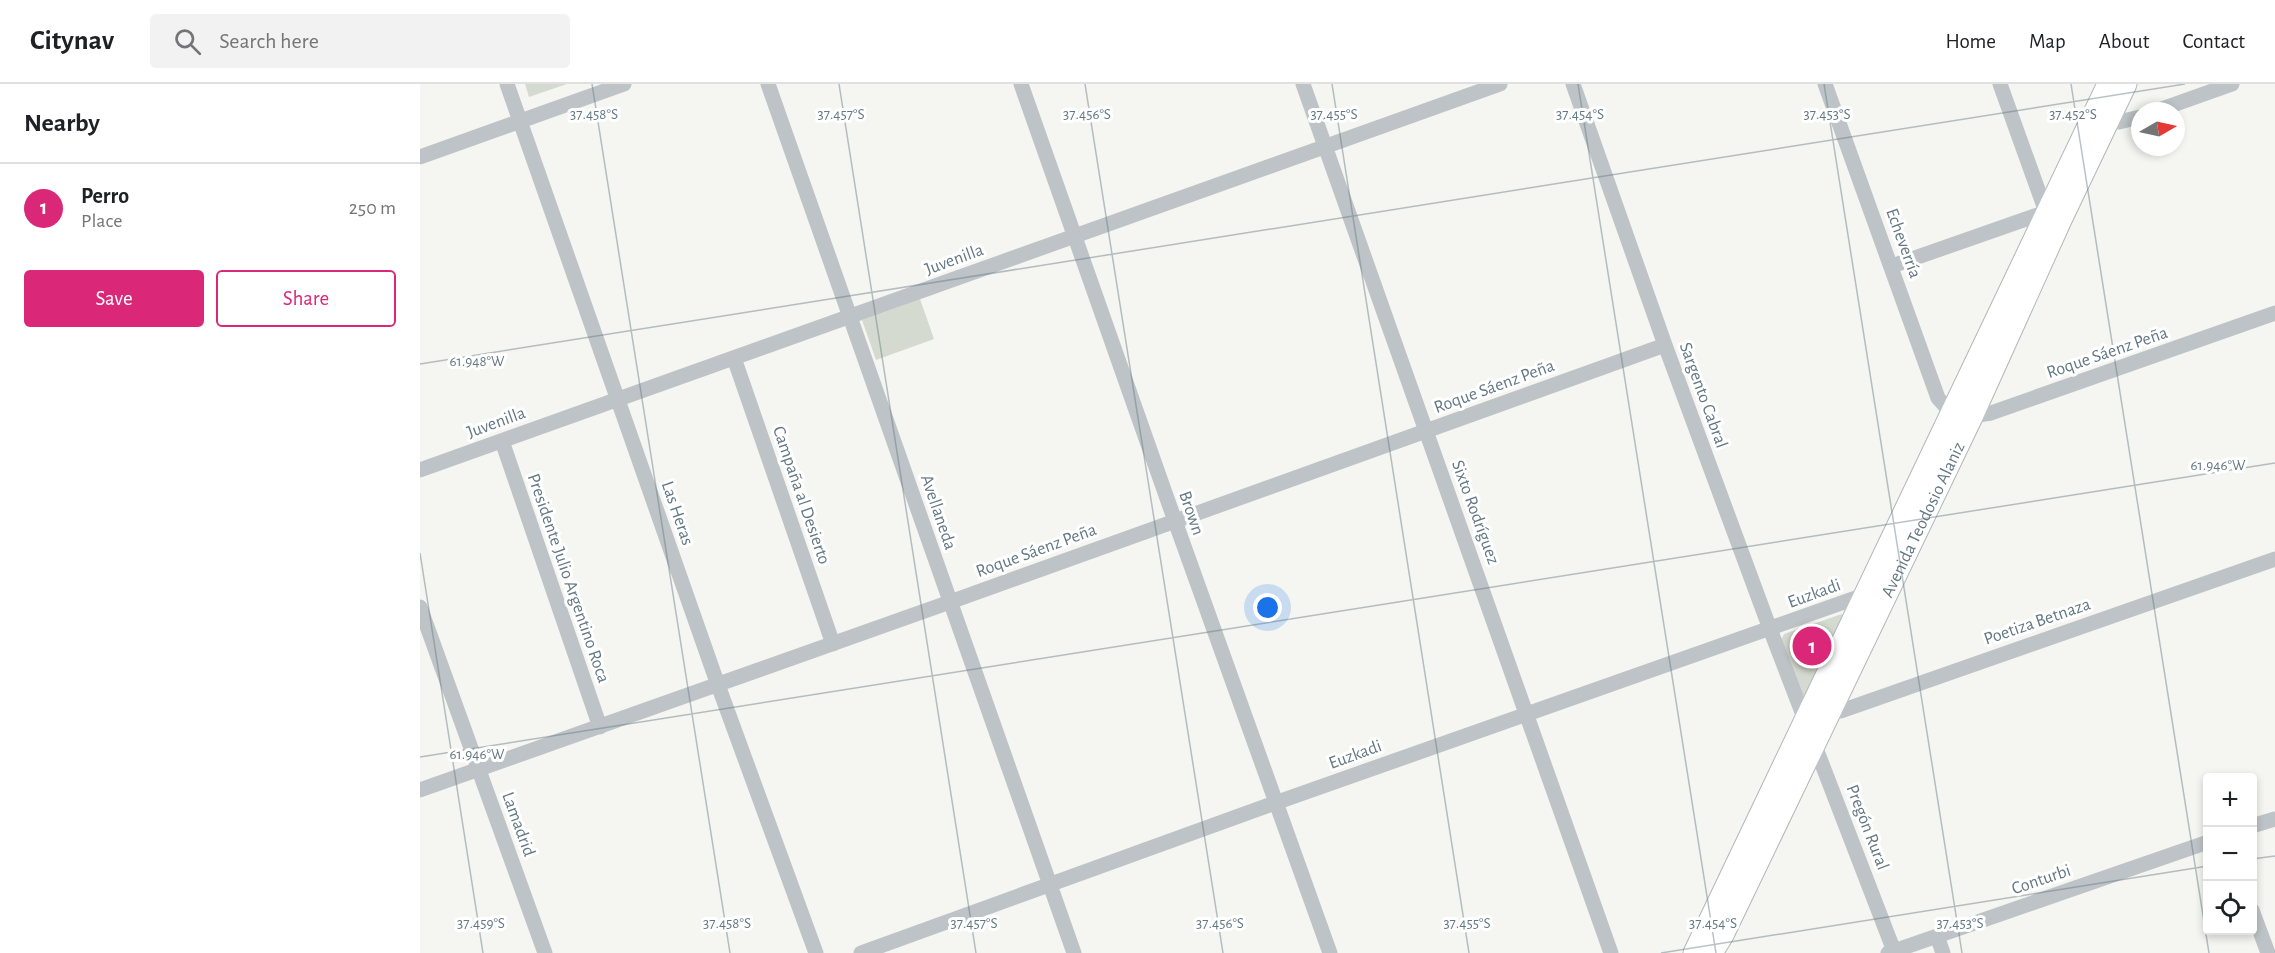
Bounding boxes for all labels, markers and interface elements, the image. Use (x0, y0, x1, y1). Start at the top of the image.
search box (150, 14, 570, 68)
icon: search (171, 25, 204, 58)
text: Citynav (30, 27, 114, 55)
text: Search here (219, 30, 319, 52)
text: Home (1945, 31, 1996, 52)
text: Map (2029, 31, 2066, 52)
text: About (2099, 31, 2149, 52)
text: Contact (2182, 31, 2245, 52)
north arrow (2131, 102, 2185, 156)
text: 37.458°S (570, 107, 618, 122)
text: 37.457°S (817, 107, 865, 122)
text: 37.456°S (1063, 107, 1111, 122)
text: 37.455°S (1310, 107, 1358, 122)
text: 37.454°S (1556, 107, 1604, 122)
text: 37.453°S (1803, 107, 1851, 122)
text: 37.452°S (2049, 107, 2097, 122)
text: Nearby (24, 110, 100, 136)
text: Perro (81, 185, 129, 207)
text: 1 (40, 198, 47, 218)
text: 250 m (349, 198, 396, 218)
street label: Echeverría (1882, 206, 1924, 281)
text: Place (81, 211, 122, 231)
street label: Juvenilla (923, 241, 986, 279)
button: Save (24, 270, 204, 327)
button: Share (216, 270, 396, 327)
street label: Roque Sáenz Peña (2044, 324, 2170, 382)
street label: Sargento Cabral (1676, 340, 1730, 451)
text: 61.948°W (449, 354, 505, 369)
street label: Roque Sáenz Peña (1432, 357, 1557, 417)
street label: Juvenilla (465, 404, 528, 442)
street label: Campaña al Desierto (769, 424, 833, 567)
street label: Avenida Teodosio Alaniz (1879, 440, 1969, 601)
street label: Sixto Rodríguez (1448, 458, 1502, 567)
text: 61.946°W (2191, 458, 2246, 473)
street label: Presidente Julio Argentino Roca (524, 471, 612, 685)
street label: Avellaneda (917, 473, 959, 552)
street label: Las Heras (658, 479, 696, 548)
street label: Brown (1175, 489, 1207, 538)
street label: Roque Sáenz Peña (974, 521, 1099, 581)
street label: Euzkadi (1786, 576, 1843, 612)
your location (1253, 593, 1282, 622)
street label: Poetiza Betnaza (1982, 595, 2093, 649)
pin: 1 (1792, 624, 1832, 668)
street label: Euzkadi (1327, 737, 1384, 773)
text: 61.946°W (450, 747, 505, 762)
map controls (2203, 773, 2257, 935)
button: + (2203, 773, 2257, 827)
street label: Pregón Rural (1843, 782, 1892, 872)
street label: Lamadrid (498, 790, 538, 859)
button: − (2203, 827, 2257, 881)
street label: Conturbi (2009, 861, 2073, 898)
button: locate (2203, 881, 2257, 935)
text: 37.459°S (457, 916, 505, 931)
text: 37.458°S (703, 916, 751, 931)
text: 37.457°S (950, 916, 998, 931)
text: 37.456°S (1196, 916, 1244, 931)
text: 37.455°S (1443, 916, 1491, 931)
text: 37.454°S (1689, 916, 1737, 931)
text: 37.453°S (1936, 916, 1984, 931)

